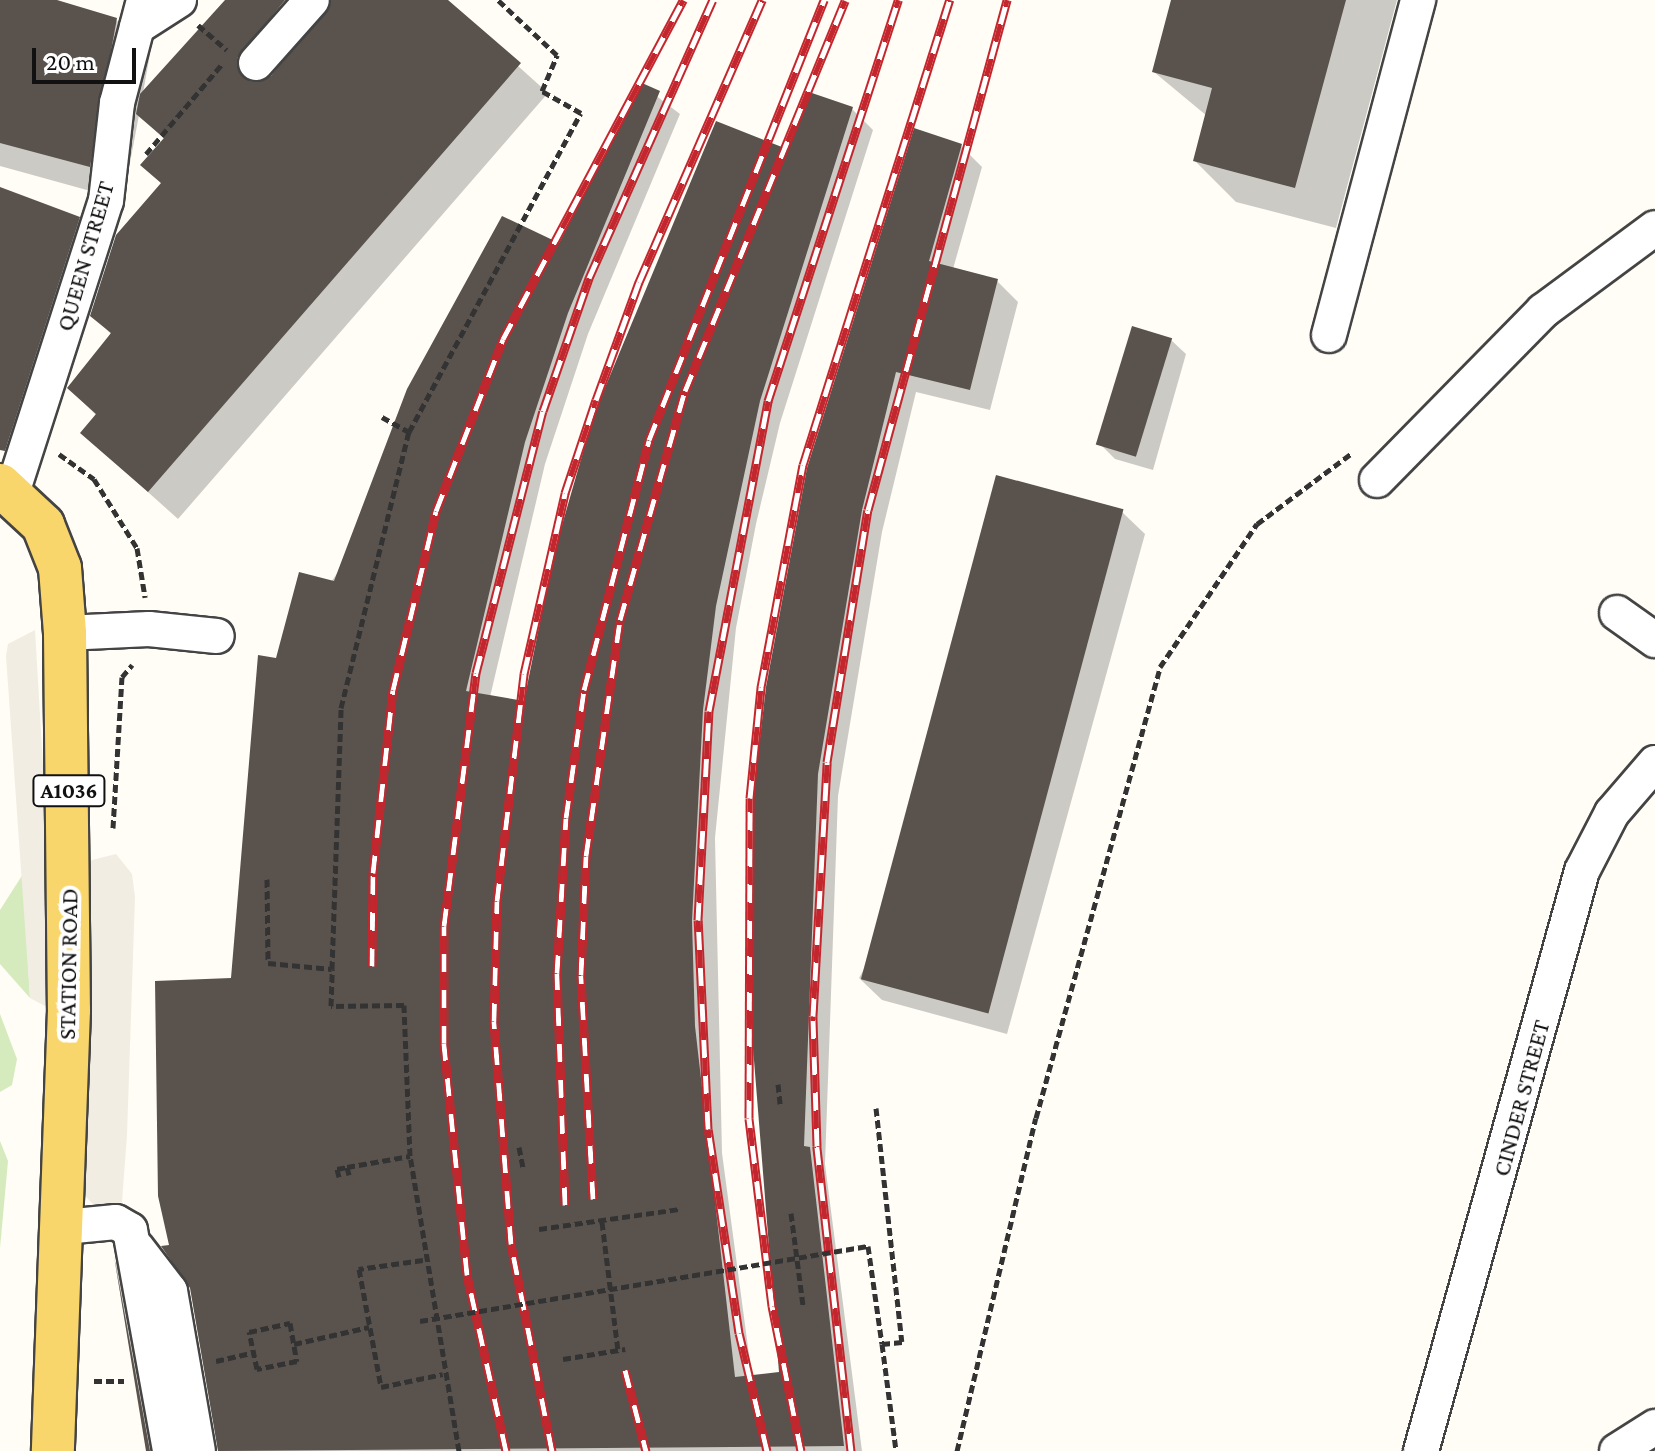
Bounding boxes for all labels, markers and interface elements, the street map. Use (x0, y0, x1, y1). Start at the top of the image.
scale bar (36, 32, 140, 82)
text: 20 m (46, 48, 95, 75)
street label: QUEEN STREET (50, 178, 120, 334)
road number: A1036 (31, 773, 107, 809)
street label: STATION ROAD (52, 888, 84, 1040)
street label: CINDER STREET (1486, 1017, 1556, 1179)

